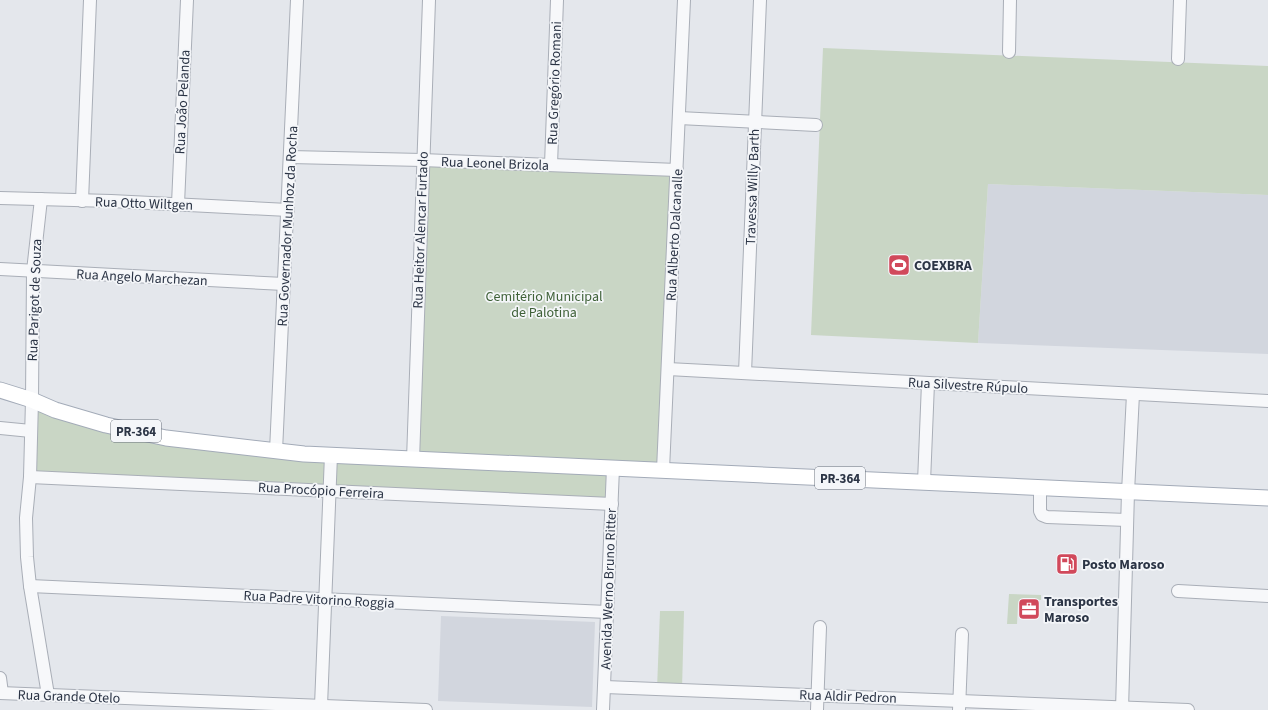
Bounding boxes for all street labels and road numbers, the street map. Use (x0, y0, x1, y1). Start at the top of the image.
street label: Rua Gregório Romani (543, 21, 567, 145)
street label: Rua João Pelanda (170, 49, 196, 155)
street label: Rua Governador Munhoz da Rocha (273, 125, 303, 327)
street label: Travessa Willy Barth (741, 128, 765, 246)
street label: Rua Heitor Alencar Furtado (408, 151, 434, 309)
street label: Rua Leonel Brizola (441, 152, 549, 176)
street label: Rua Alberto Dalcanalle (662, 168, 688, 302)
street label: Rua Otto Wiltgen (95, 192, 193, 216)
street label: Rua Parigot de Souza (23, 238, 47, 362)
street label: Rua Angelo Marchezan (76, 265, 208, 291)
street label: Rua Silvestre Rúpulo (907, 373, 1029, 399)
road number: PR-364 (111, 420, 161, 442)
road number: PR-364 (815, 467, 865, 489)
street label: Rua Procópio Ferreira (257, 478, 384, 504)
street label: Avenida Werno Bruno Ritter (596, 508, 622, 670)
street label: Rua Padre Vitorino Roggia (243, 586, 395, 614)
street label: Rua Grande Otelo (17, 685, 121, 709)
street label: Rua Aldir Pedron (799, 685, 897, 709)

